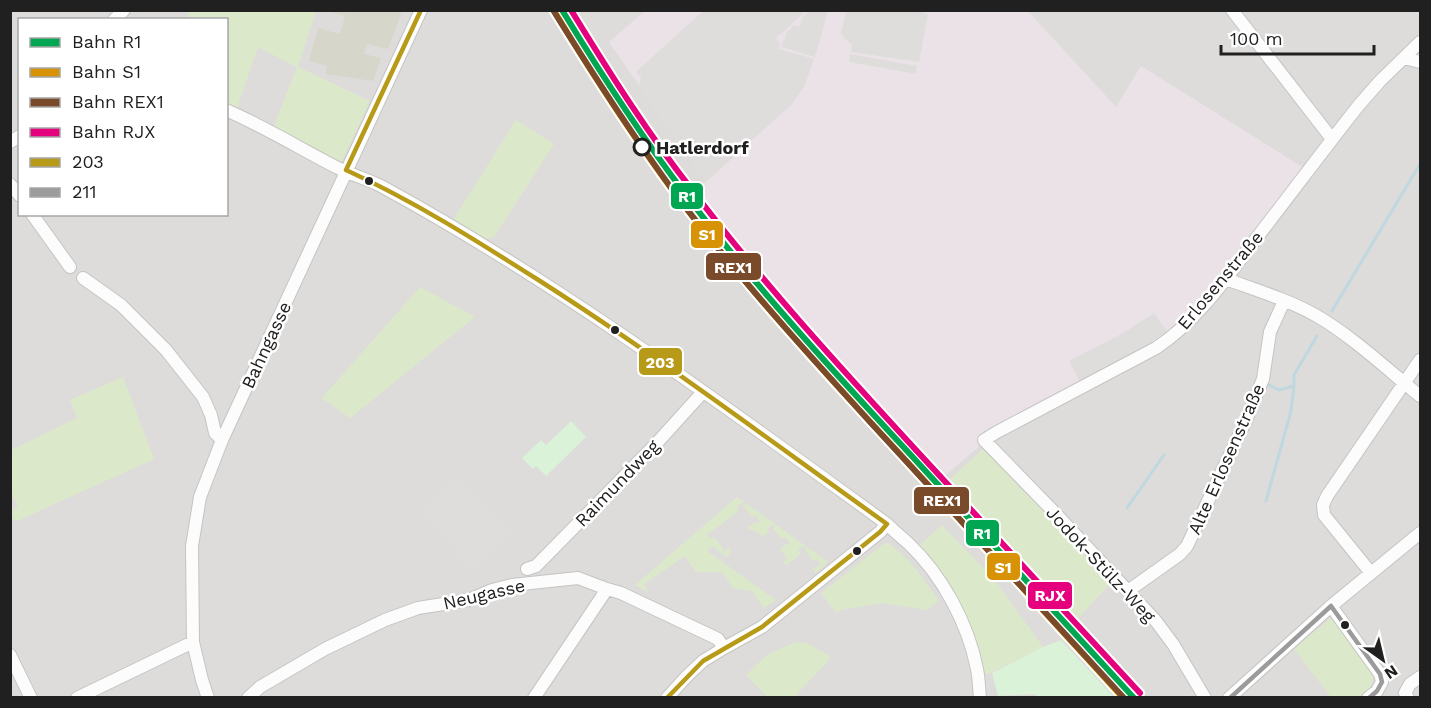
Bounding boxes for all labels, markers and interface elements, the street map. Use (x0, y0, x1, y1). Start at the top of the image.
legend (18, 18, 228, 216)
scale bar (1221, 18, 1374, 56)
text: 100 m (1230, 28, 1283, 49)
text: Bahn R1 (72, 31, 141, 52)
text: Bahn S1 (72, 61, 141, 82)
text: Bahn REX1 (72, 91, 164, 112)
text: Bahn RJX (72, 121, 156, 142)
place label: Hatlerdorf (656, 137, 749, 158)
marker: Hatlerdorf (633, 138, 651, 156)
text: 203 (72, 151, 104, 172)
unlabelled marker (363, 175, 375, 187)
text: 211 (72, 181, 97, 202)
line badge: R1 (670, 182, 704, 210)
text: R1 (678, 187, 696, 206)
line badge: S1 (690, 220, 724, 249)
text: S1 (698, 225, 716, 244)
street label: Erlosenstraße (1173, 227, 1267, 333)
line badge: REX1 (705, 252, 762, 281)
text: REX1 (714, 258, 752, 277)
street label: Bahngasse (237, 298, 295, 392)
unlabelled marker (609, 324, 621, 336)
line badge: 203 (638, 347, 683, 376)
text: 203 (645, 353, 675, 372)
street label: Alte Erlosenstraße (1183, 380, 1269, 538)
street label: Raimundweg (570, 435, 664, 531)
line badge: REX1 (913, 486, 970, 515)
text: REX1 (923, 491, 961, 510)
street label: Jodok-Stülz-Weg (1042, 502, 1160, 627)
line badge: R1 (965, 519, 1000, 547)
text: R1 (973, 524, 991, 543)
unlabelled marker (851, 545, 863, 557)
line badge: S1 (986, 552, 1021, 581)
text: S1 (994, 558, 1012, 577)
street label: Neugasse (441, 574, 527, 614)
line badge: RJX (1027, 581, 1073, 610)
text: RJX (1034, 586, 1066, 605)
unlabelled marker (1339, 619, 1351, 631)
north arrow (1353, 630, 1413, 690)
text: N (1381, 661, 1401, 683)

